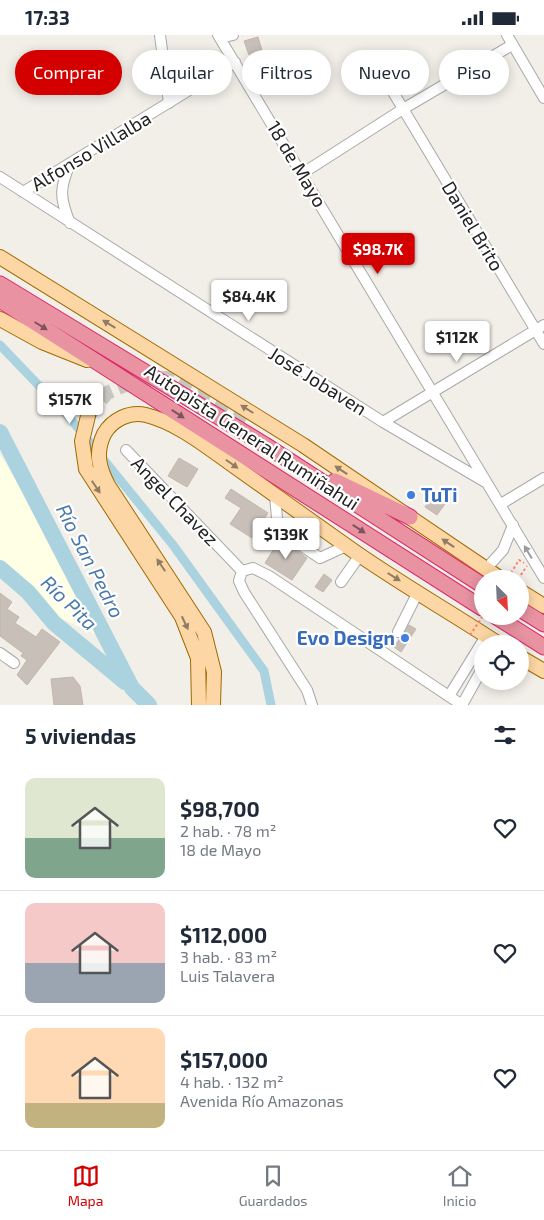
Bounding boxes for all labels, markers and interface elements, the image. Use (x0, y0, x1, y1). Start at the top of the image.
text: 17:33 (25, 6, 70, 29)
chip: Comprar (15, 50, 122, 95)
chip: Alquilar (132, 50, 232, 95)
chip: Filtros (242, 50, 331, 95)
chip: Nuevo (341, 50, 429, 95)
chip: Piso (439, 50, 509, 95)
street label: Alfonso Villalba (27, 106, 155, 195)
street label: 18 de Mayo (263, 116, 332, 211)
street label: Daniel Brito (438, 177, 509, 275)
pin: $98.7K (337, 233, 419, 275)
text: $98.7K (353, 239, 403, 258)
pin: $84.4K (208, 279, 290, 322)
text: $84.4K (222, 286, 276, 305)
one-way arrow (102, 320, 115, 329)
pin: $112K (422, 321, 492, 363)
one-way arrow (35, 322, 48, 331)
text: $112K (436, 327, 478, 346)
street label: José Jobaven (265, 341, 371, 420)
street label: Autopista General Rumiñahui (141, 359, 364, 515)
pin: $157K (35, 383, 105, 425)
text: $157K (48, 389, 92, 408)
one-way arrow (241, 405, 254, 414)
one-way arrow (172, 409, 185, 418)
street label: Angel Chavez (127, 451, 224, 550)
one-way arrow (225, 459, 239, 469)
one-way arrow (335, 465, 348, 475)
one-way arrow (91, 480, 101, 494)
place label: TuTi (421, 483, 458, 506)
marker: TuTi (405, 489, 417, 501)
water label: Río San Pedro (52, 500, 130, 622)
pin: $139K (251, 517, 321, 560)
text: $139K (264, 524, 308, 543)
one-way arrow (353, 525, 366, 534)
one-way arrow (441, 538, 455, 548)
one-way arrow (524, 545, 533, 558)
one-way arrow (156, 559, 166, 572)
water label: Río Pita (37, 570, 103, 635)
north arrow (474, 570, 529, 625)
map controls (474, 570, 529, 690)
one-way arrow (388, 572, 401, 581)
one-way arrow (181, 616, 189, 630)
place label: Evo Design (297, 626, 395, 649)
marker: Evo Design (399, 632, 411, 644)
button: locate (474, 635, 529, 690)
icon: filters (491, 721, 519, 749)
text: 5 viviendas (25, 723, 136, 748)
text: $98,700 (180, 796, 260, 821)
icon: home (65, 798, 125, 858)
icon: heart (491, 814, 519, 842)
text: 2 hab. · 78 m² (180, 821, 276, 840)
text: 18 de Mayo (180, 840, 261, 859)
text: $112,000 (180, 922, 267, 947)
icon: home (65, 923, 125, 983)
icon: heart (491, 939, 519, 967)
text: 3 hab. · 83 m² (180, 947, 277, 966)
text: Luis Talavera (180, 966, 275, 985)
text: $157,000 (180, 1047, 268, 1072)
icon: home (65, 1048, 125, 1108)
icon: heart (491, 1064, 519, 1092)
text: 4 hab. · 132 m² (180, 1072, 284, 1091)
text: Avenida Río Amazonas (180, 1091, 344, 1110)
tab: Mapa (68, 1162, 103, 1209)
tab: Guardados (239, 1162, 307, 1209)
tab: Inicio (443, 1162, 476, 1209)

